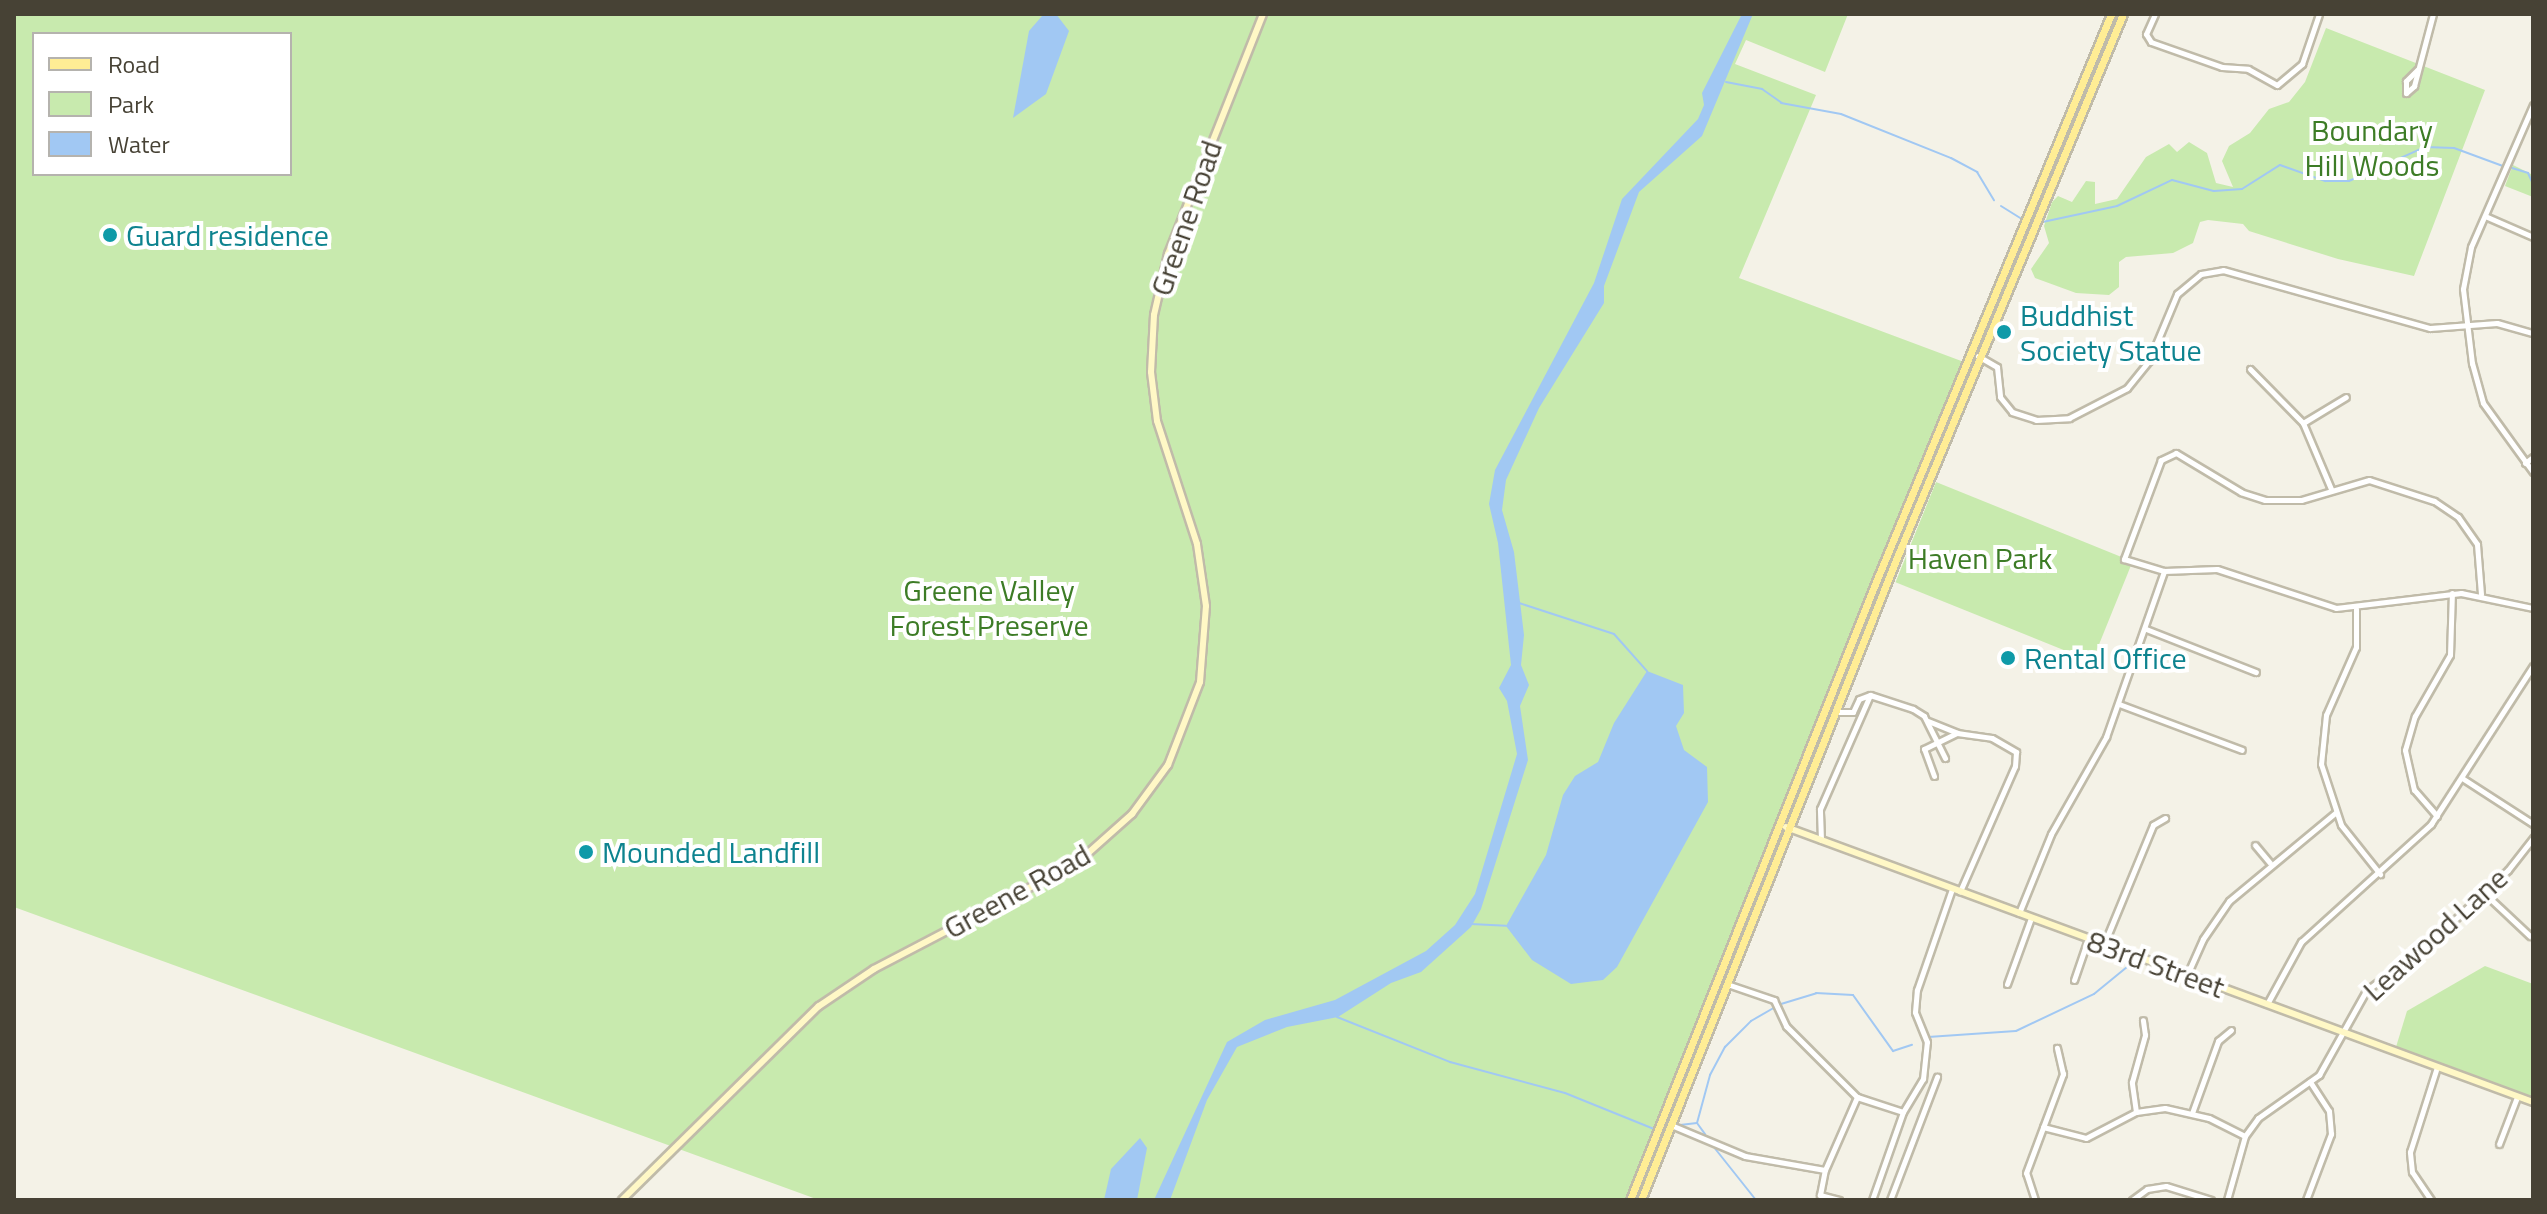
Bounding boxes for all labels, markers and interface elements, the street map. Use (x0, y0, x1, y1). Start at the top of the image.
legend (32, 32, 292, 176)
text: Road (108, 46, 160, 82)
text: Park (108, 86, 154, 122)
park label: Boundary Hill Woods (2305, 112, 2439, 182)
text: Water (108, 126, 170, 162)
street label: Greene Road (1143, 136, 1229, 300)
place label: Guard residence (126, 217, 329, 253)
marker: Guard residence (101, 226, 119, 244)
place label: Buddhist Society Statue (2020, 297, 2202, 368)
marker: Buddhist Society Statue (1995, 323, 2013, 341)
park label: Haven Park (1908, 540, 2052, 576)
park label: Greene Valley Forest Preserve (889, 572, 1089, 642)
place label: Rental Office (2024, 640, 2187, 676)
marker: Rental Office (1999, 649, 2017, 667)
place label: Mounded Landfill (602, 834, 820, 870)
street label: Greene Road (938, 836, 1096, 946)
marker: Mounded Landfill (577, 843, 595, 861)
street label: Leawood Lane (2355, 860, 2515, 1008)
street label: 83rd Street (2082, 923, 2230, 1005)

